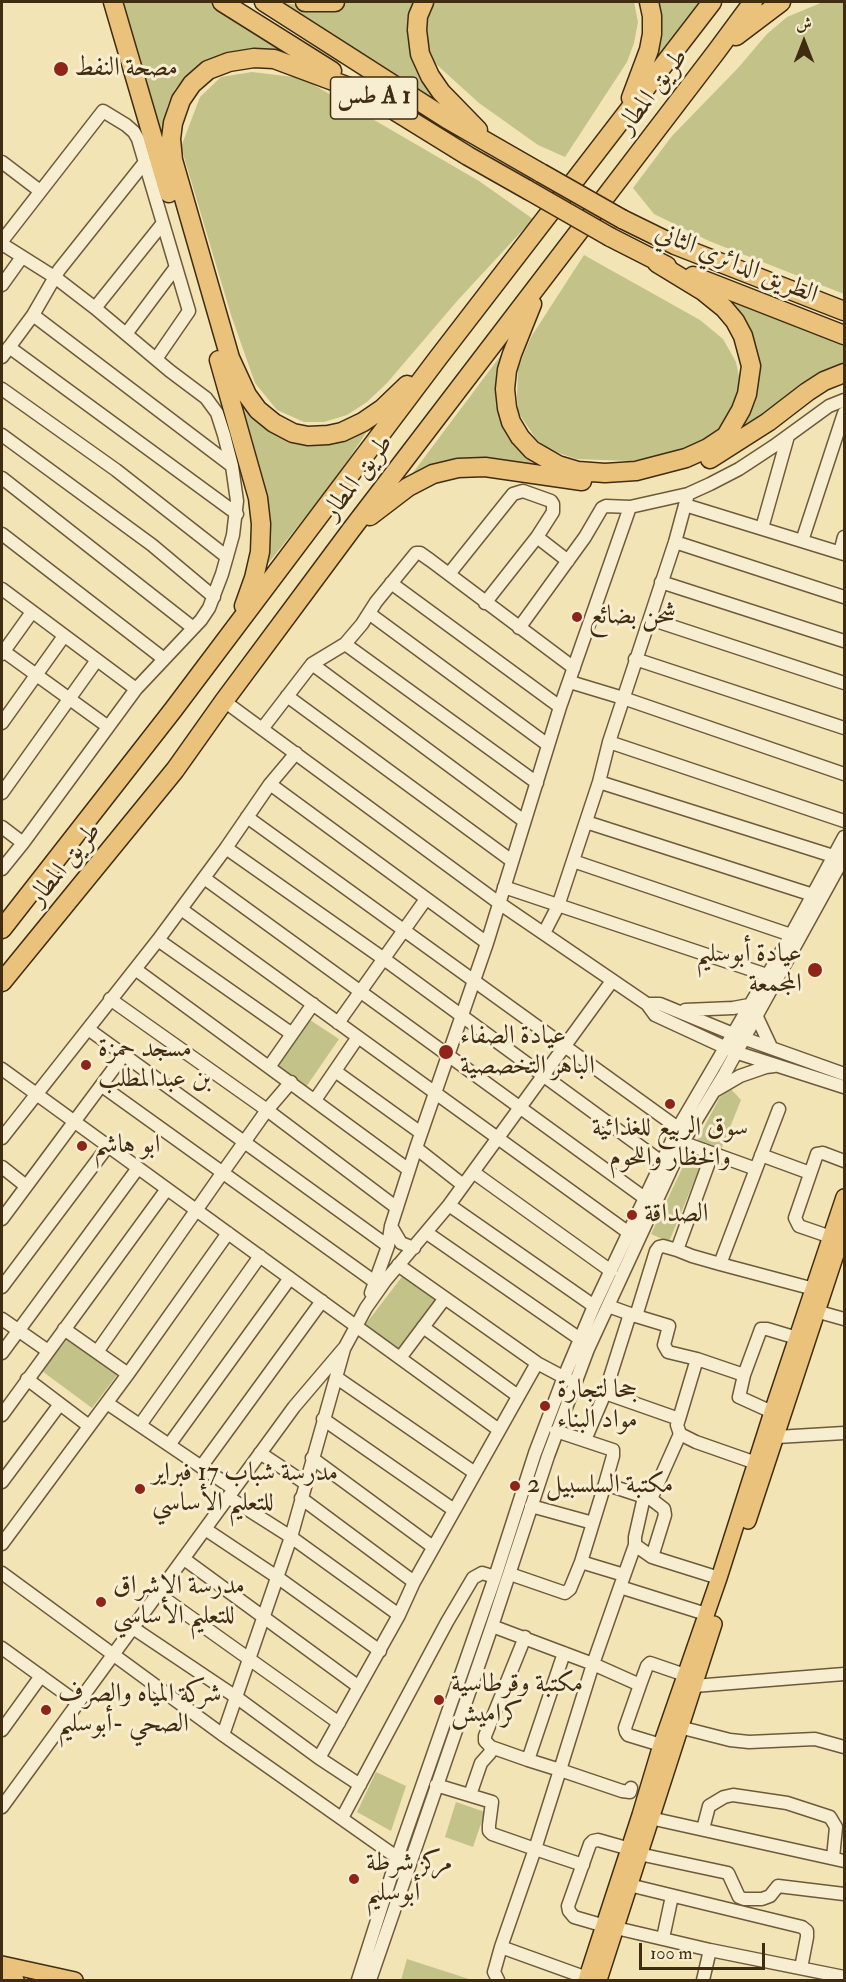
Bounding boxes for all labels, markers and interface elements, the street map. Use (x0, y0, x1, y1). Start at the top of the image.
north arrow (774, 12, 834, 72)
text: ش (796, 14, 812, 34)
street label: طريق المطار (612, 43, 696, 141)
place label: مصحة النفط (74, 53, 178, 85)
marker: مصحة النفط (52, 60, 70, 78)
road number: طس A 1 (330, 77, 418, 119)
street label: الطريق الدائري الثاني (650, 218, 822, 312)
street label: طريق المطار (317, 429, 401, 527)
place label: شحن بضائع (589, 601, 676, 633)
marker: شحن بضائع (570, 610, 584, 624)
street label: طريق المطار (23, 817, 109, 913)
place label: عيادة أبوسليم المجمعة (696, 939, 802, 1000)
marker: عيادة أبوسليم المجمعة (806, 961, 824, 979)
place label: عيادة الصفاء الباهر التخصصية (460, 1021, 595, 1082)
place label: مسجد حمزة بن عبدالمطلب (98, 1034, 211, 1096)
marker: عيادة الصفاء الباهر التخصصية (437, 1043, 455, 1061)
marker: مسجد حمزة بن عبدالمطلب (79, 1058, 93, 1072)
marker: سوق الربيع للغذائية والخظار واللحوم (663, 1097, 677, 1111)
place label: سوق الربيع للغذائية والخظار واللحوم (592, 1113, 748, 1174)
place label: ابو هاشم (94, 1130, 160, 1162)
marker: ابو هاشم (75, 1139, 89, 1153)
place label: الصداقة (644, 1199, 708, 1231)
marker: الصداقة (625, 1208, 639, 1222)
place label: جحا لتجارة مواد البناء (557, 1375, 638, 1436)
marker: جحا لتجارة مواد البناء (538, 1399, 552, 1413)
place label: مدرسة شباب 17 فبراير للتعليم الأساسي (152, 1458, 338, 1520)
place label: مكتبة السلسبيل 2 (527, 1470, 673, 1502)
marker: مكتبة السلسبيل 2 (508, 1479, 522, 1493)
marker: مدرسة شباب 17 فبراير للتعليم الأساسي (133, 1482, 147, 1496)
place label: مدرسة الاشراق للتعليم الأساسي (113, 1571, 245, 1632)
marker: مدرسة الاشراق للتعليم الأساسي (94, 1595, 108, 1609)
place label: مكتبة وقرطاسية كراميش (451, 1669, 583, 1730)
place label: شركة المياه والصرف الصحي -أبوسليم (58, 1679, 221, 1740)
marker: مكتبة وقرطاسية كراميش (432, 1693, 446, 1707)
marker: شركة المياه والصرف الصحي -أبوسليم (39, 1703, 53, 1717)
place label: مركز شرطة أبوسليم (366, 1848, 452, 1910)
marker: مركز شرطة أبوسليم (347, 1872, 361, 1886)
scale bar (642, 1931, 768, 1969)
text: 100 m (650, 1942, 693, 1965)

